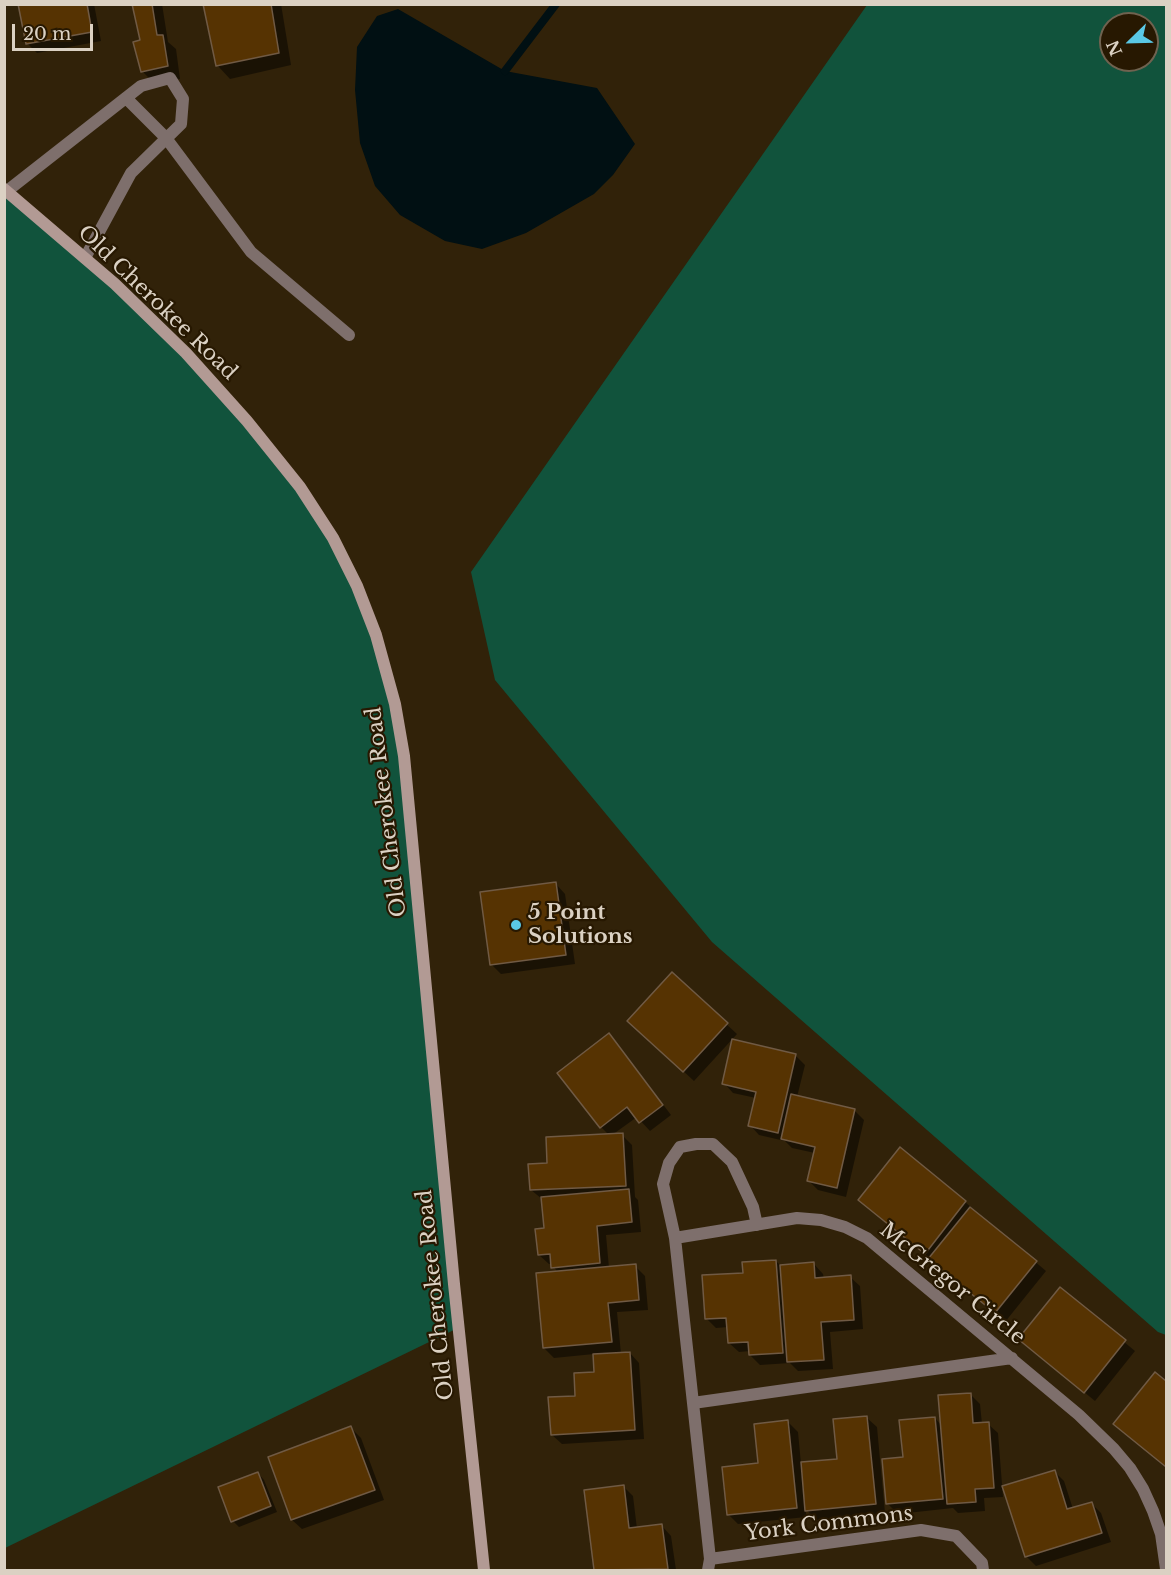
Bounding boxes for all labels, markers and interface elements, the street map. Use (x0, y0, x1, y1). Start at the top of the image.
scale bar (15, 12, 96, 50)
north arrow (1099, 12, 1159, 72)
text: 20 m (23, 23, 71, 45)
text: N (1102, 37, 1126, 59)
street label: Old Cherokee Road (72, 220, 242, 386)
street label: Old Cherokee Road (362, 705, 412, 919)
place label: 5 Point Solutions (528, 900, 633, 950)
marker: 5 Point Solutions (509, 918, 523, 932)
street label: Old Cherokee Road (412, 1188, 460, 1402)
street label: McGregor Circle (874, 1218, 1030, 1350)
street label: York Commons (743, 1501, 915, 1547)

